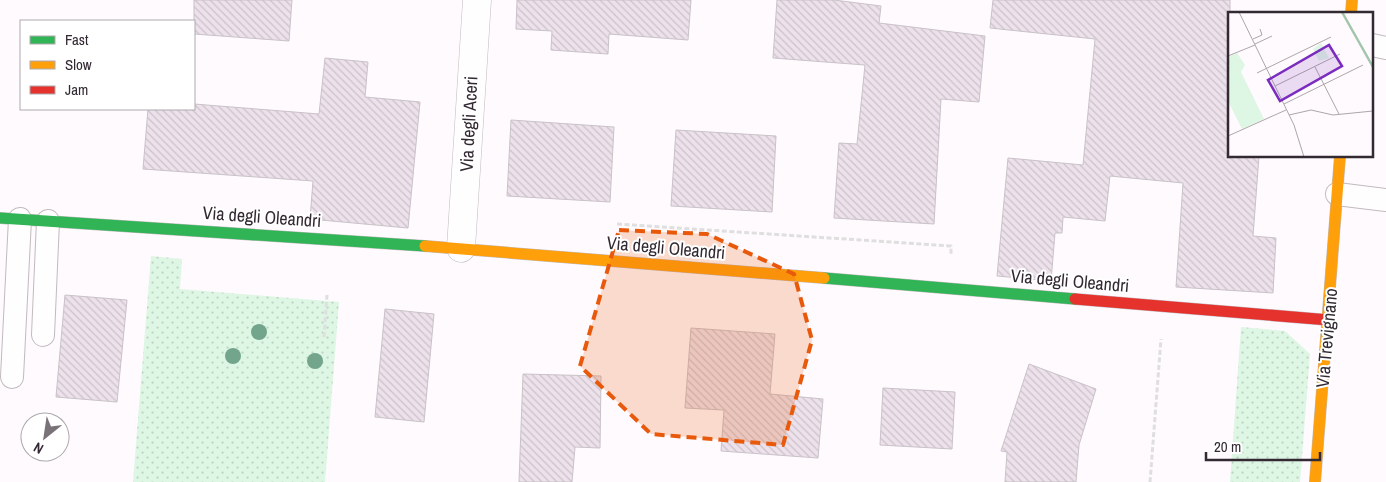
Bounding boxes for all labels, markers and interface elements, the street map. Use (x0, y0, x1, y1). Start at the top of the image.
inset map (1228, 12, 1374, 158)
legend (20, 20, 195, 110)
text: Fast (65, 29, 89, 50)
text: Slow (65, 54, 92, 75)
street label: Via degli Aceri (454, 76, 483, 172)
text: Jam (65, 79, 88, 100)
street label: Via degli Oleandri (202, 200, 322, 233)
street label: Via degli Oleandri (606, 230, 726, 265)
street label: Via degli Oleandri (1010, 263, 1130, 298)
street label: Via Trevignano (1310, 287, 1343, 389)
north arrow (20, 412, 70, 462)
scale bar (1206, 430, 1320, 462)
text: 20 m (1214, 436, 1241, 457)
text: N (30, 438, 47, 458)

